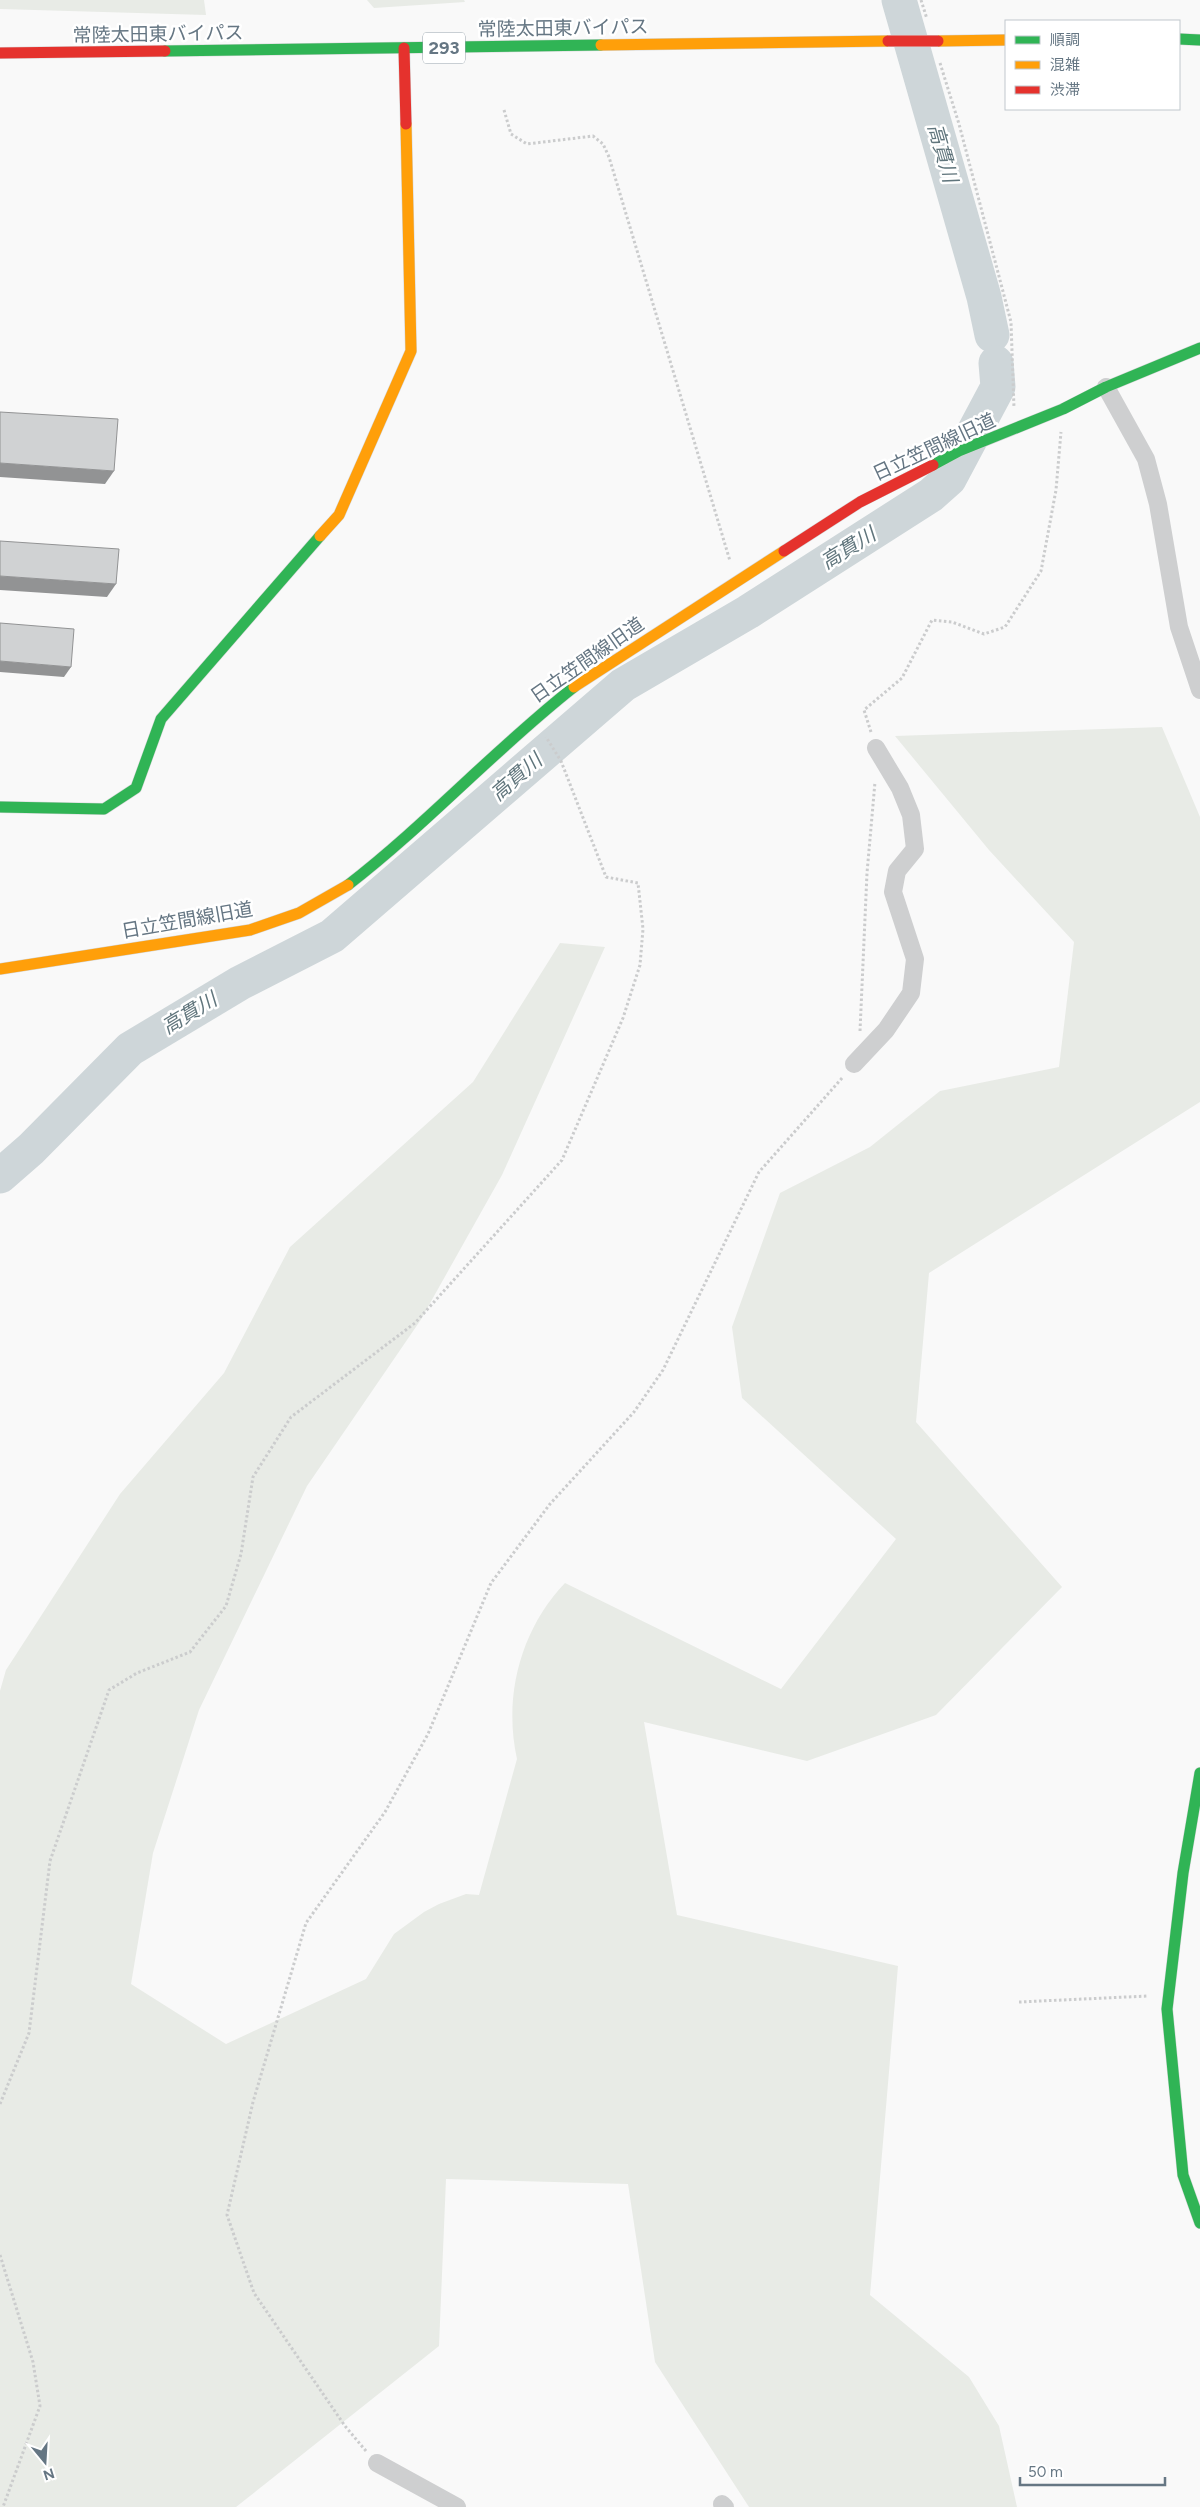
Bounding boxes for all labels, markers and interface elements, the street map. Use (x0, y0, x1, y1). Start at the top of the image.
street label: 常陸太田東バイパス (477, 15, 649, 41)
legend (1005, 20, 1180, 110)
street label: 常陸太田東バイパス (72, 21, 244, 47)
text: 順調 (1050, 31, 1080, 49)
road number: 293 (423, 32, 465, 64)
text: 混雑 (1050, 56, 1080, 74)
text: 渋滞 (1050, 81, 1080, 99)
water label: 高貫川 (923, 121, 963, 187)
street label: 日立笠間線旧道 (869, 408, 999, 486)
water label: 高貫川 (816, 521, 881, 574)
street label: 日立笠間線旧道 (526, 612, 648, 708)
water label: 高貫川 (485, 747, 548, 806)
street label: 日立笠間線旧道 (120, 897, 254, 943)
water label: 高貫川 (157, 986, 223, 1039)
north arrow (20, 2437, 70, 2487)
scale bar (1020, 2454, 1165, 2486)
text: 50 m (1028, 2463, 1063, 2481)
text: N (41, 2464, 57, 2484)

